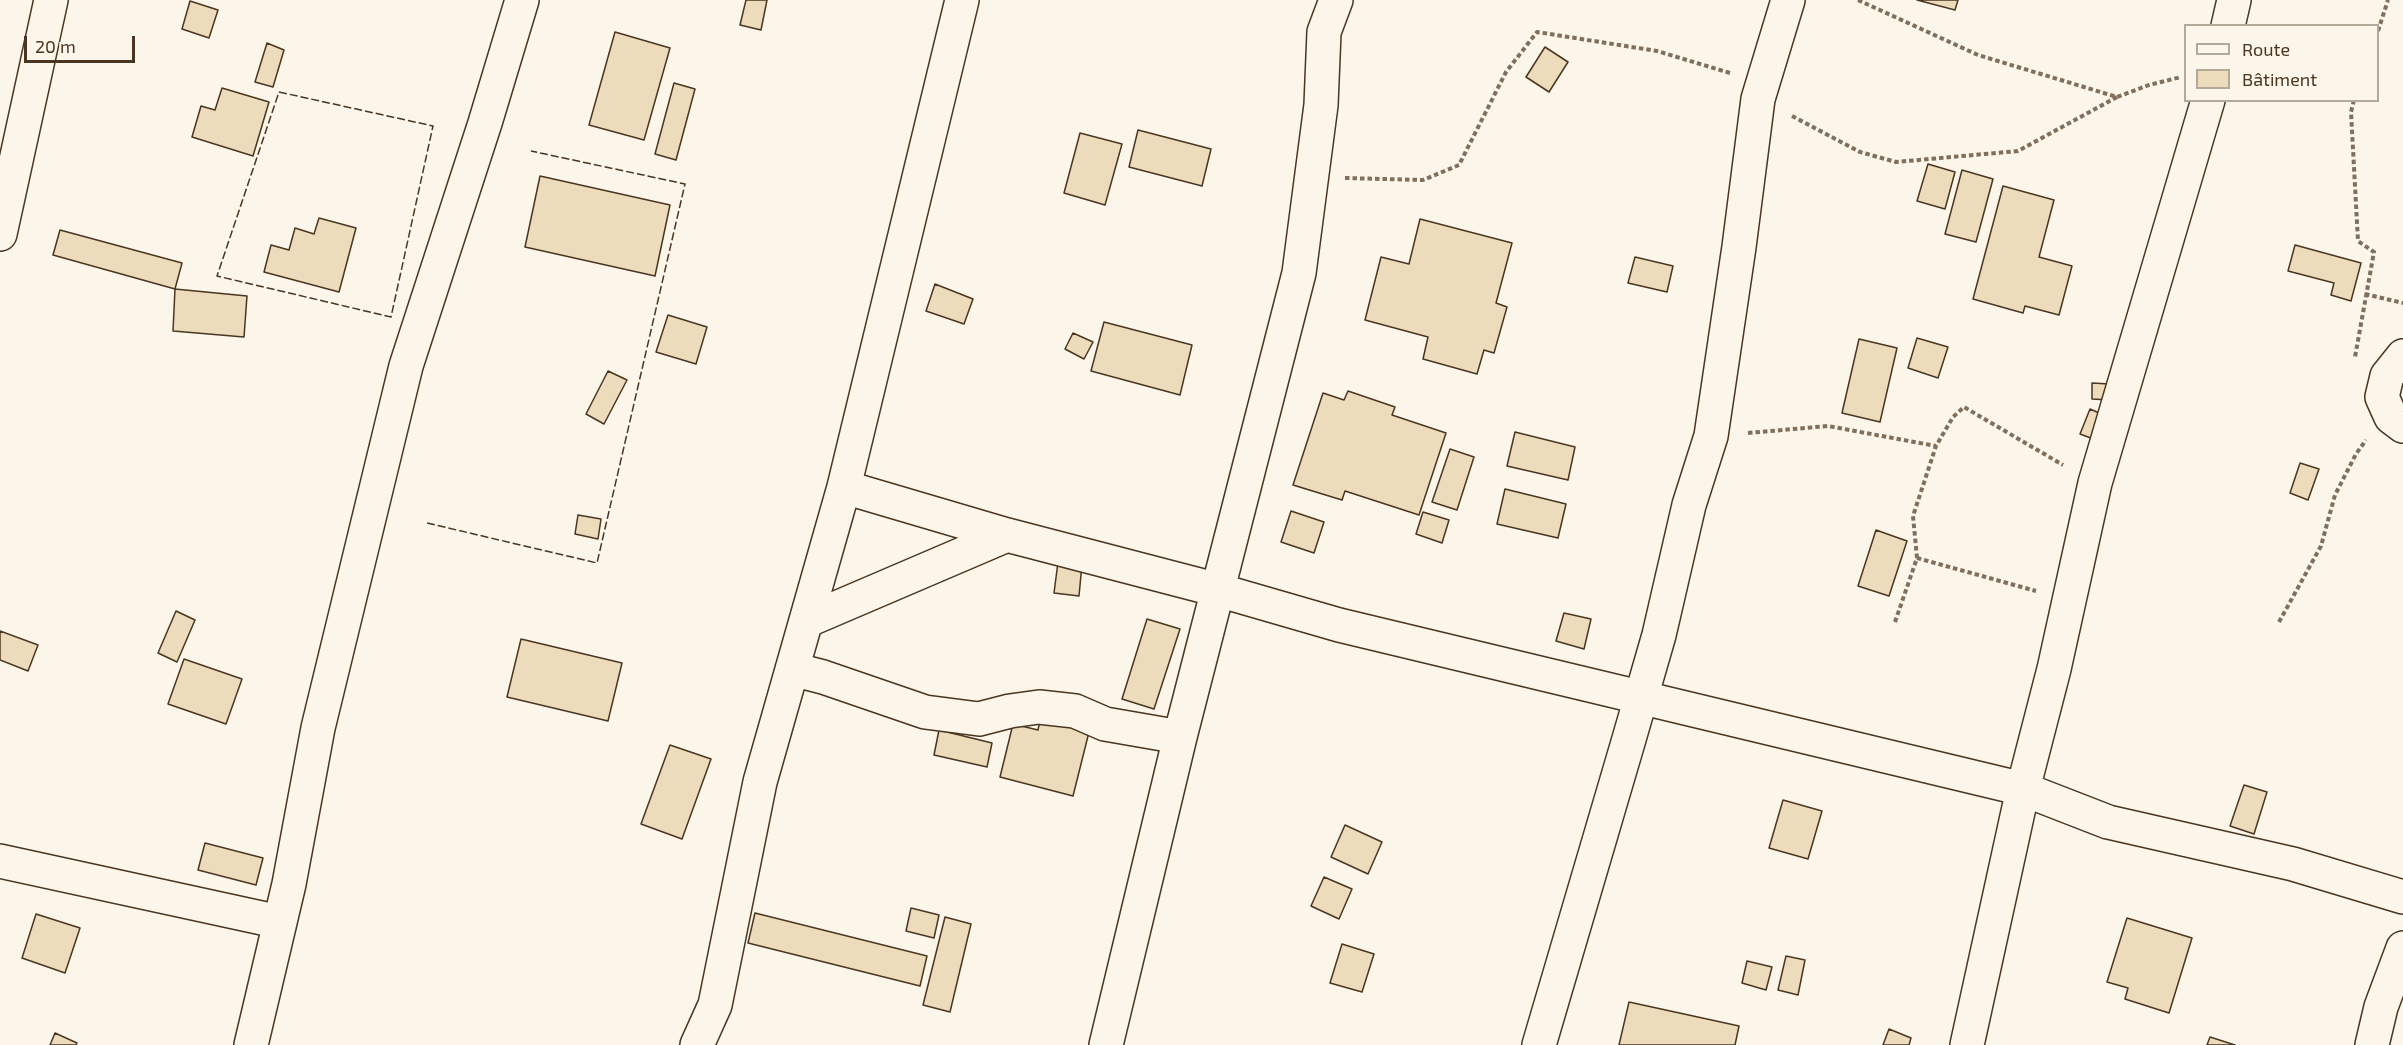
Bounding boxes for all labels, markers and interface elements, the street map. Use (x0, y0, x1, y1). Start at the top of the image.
scale bar (27, 24, 138, 62)
legend (2184, 24, 2379, 102)
text: 20 m (35, 35, 76, 57)
text: Route (2242, 38, 2290, 60)
text: Bâtiment (2242, 68, 2317, 90)

